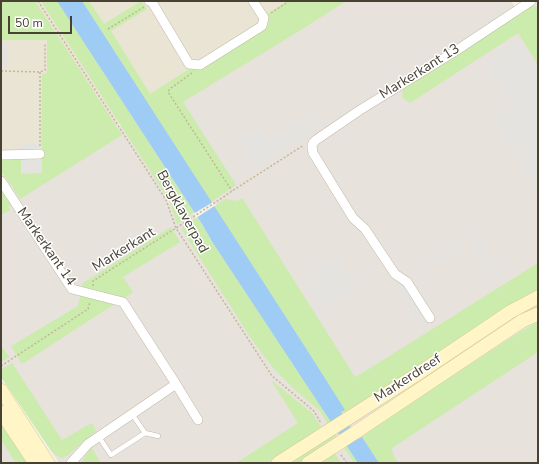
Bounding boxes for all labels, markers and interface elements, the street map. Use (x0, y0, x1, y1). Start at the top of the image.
scale bar (10, 8, 74, 34)
text: 50 m (15, 15, 43, 31)
street label: Markerkant 13 (377, 41, 463, 103)
street label: Bergklaverpad (152, 168, 212, 256)
street label: Markerkant 14 (13, 205, 79, 289)
street label: Markerkant (89, 224, 159, 276)
street label: Markerdreef (371, 351, 445, 407)

